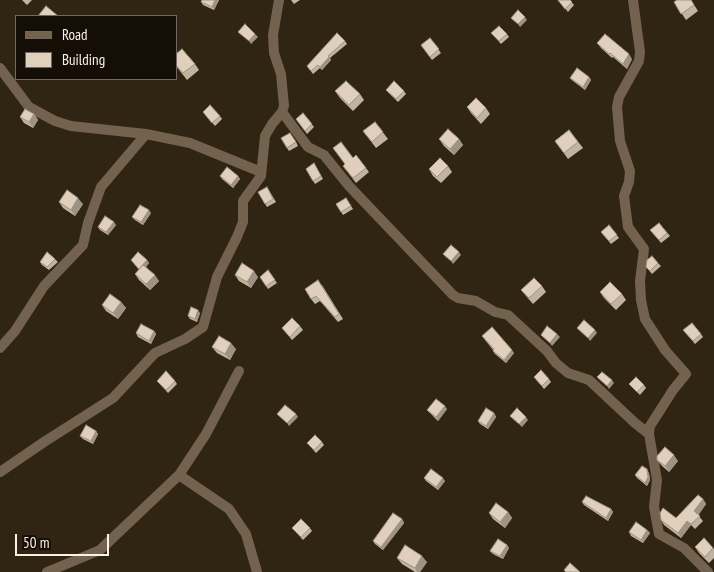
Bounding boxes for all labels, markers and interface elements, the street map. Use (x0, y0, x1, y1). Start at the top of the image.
legend (15, 15, 178, 80)
text: Road (62, 25, 88, 44)
text: Building (62, 50, 105, 69)
scale bar (18, 524, 111, 556)
text: 50 m (23, 533, 49, 552)

